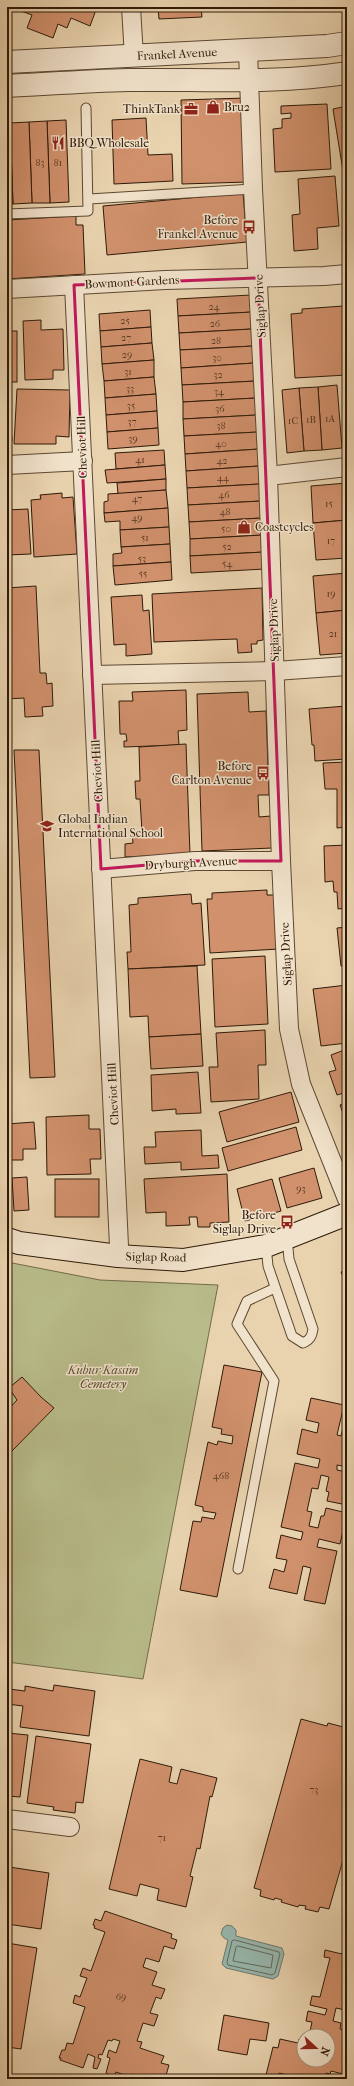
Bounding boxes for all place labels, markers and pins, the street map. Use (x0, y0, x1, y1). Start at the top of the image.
shop icon: Bru2 (205, 99, 221, 115)
place label: Bru2 (224, 100, 250, 114)
office icon: ThinkTank (183, 101, 199, 117)
place label: ThinkTank (123, 102, 181, 116)
restaurant icon: BBQ Wholesale (50, 135, 66, 151)
place label: BBQ Wholesale (69, 136, 149, 150)
place label: Before Frankel Avenue (157, 213, 238, 241)
bus stop icon: Before Frankel Avenue (241, 219, 257, 235)
shop icon: Coastcycles (236, 519, 252, 535)
place label: Coastcycles (255, 520, 314, 534)
place label: Before Carlton Avenue (172, 759, 252, 787)
bus stop icon: Before Carlton Avenue (255, 765, 271, 781)
place label: Global Indian International School (58, 812, 164, 840)
school or university icon: Global Indian International School (39, 818, 55, 834)
place label: Before Siglap Drive (213, 1208, 276, 1236)
bus stop icon: Before Siglap Drive (279, 1214, 295, 1230)

